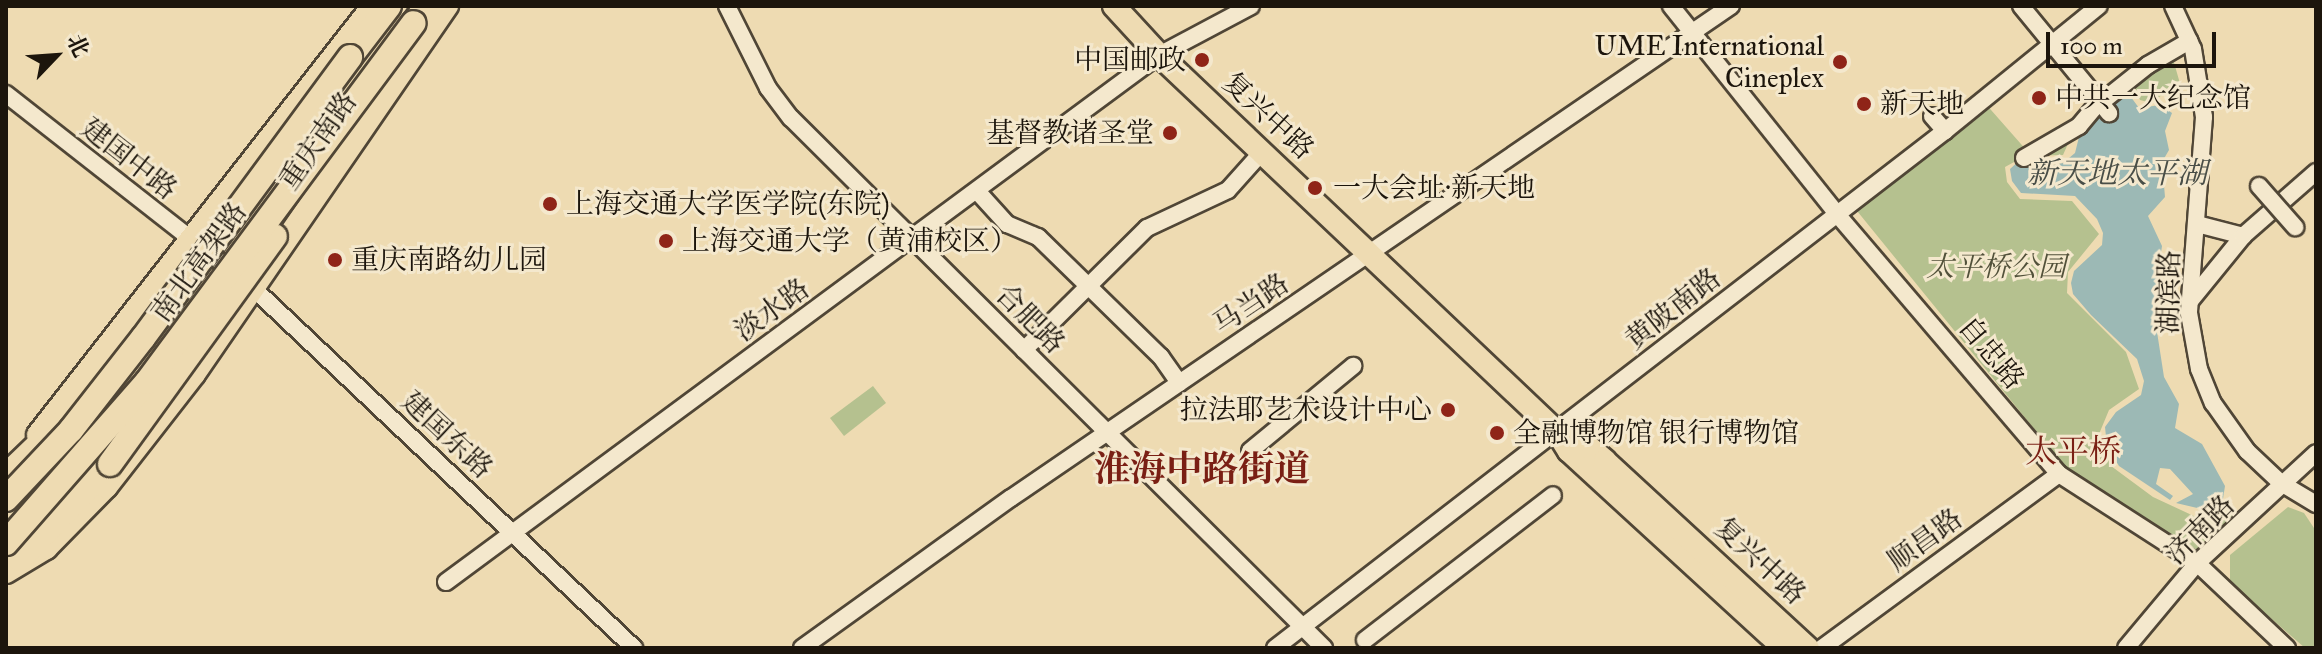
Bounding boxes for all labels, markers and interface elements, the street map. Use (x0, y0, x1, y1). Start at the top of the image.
north arrow (16, 16, 96, 96)
scale bar (2050, 16, 2220, 66)
place label: UME International Cineplex (1595, 29, 1824, 95)
text: 北 (61, 30, 95, 61)
text: 100 m (2060, 31, 2123, 61)
place label: 中国邮政 (1074, 43, 1186, 77)
marker: 中国邮政 (1193, 51, 1211, 69)
marker: UME International Cineplex (1831, 53, 1849, 71)
street label: 复兴中路 (1216, 66, 1320, 166)
place label: 中共一大纪念馆 (2055, 81, 2251, 115)
street label: 重庆南路 (272, 85, 364, 197)
place label: 新天地 (1880, 87, 1964, 121)
marker: 中共一大纪念馆 (2030, 89, 2048, 107)
marker: 新天地 (1855, 95, 1873, 113)
street label: 建国中路 (75, 111, 183, 207)
place label: 基督教诸圣堂 (986, 116, 1154, 150)
marker: 基督教诸圣堂 (1161, 124, 1179, 142)
water label: 新天地太平湖 (2027, 155, 2207, 191)
place label: 一大会址·新天地 (1333, 171, 1535, 205)
marker: 一大会址·新天地 (1304, 177, 1326, 199)
place label: 上海交通大学医学院(东院) (566, 187, 890, 221)
street label: 南北高架路 (144, 195, 254, 329)
marker: 上海交通大学医学院(东院) (541, 195, 559, 213)
place label: 上海交通大学（黄浦校区） (682, 224, 1018, 258)
marker: 上海交通大学（黄浦校区） (657, 232, 675, 250)
place label: 重庆南路幼儿园 (351, 243, 547, 277)
park label: 太平桥公园 (1926, 250, 2066, 284)
street label: 湖滨路 (2151, 250, 2187, 334)
marker: 重庆南路幼儿园 (326, 251, 344, 269)
street label: 黄陂南路 (1619, 261, 1727, 357)
street label: 马当路 (1207, 267, 1295, 341)
street label: 淡水路 (728, 272, 816, 348)
street label: 合肥路 (988, 277, 1072, 361)
street label: 自忠路 (1951, 310, 2031, 396)
street label: 建国东路 (395, 385, 499, 485)
place label: 拉法耶艺术设计中心 (1180, 393, 1432, 427)
marker: 拉法耶艺术设计中心 (1439, 401, 1457, 419)
place label: 全融博物馆 银行博物馆 (1513, 416, 1799, 450)
marker: 全融博物馆 银行博物馆 (1488, 424, 1506, 442)
district label: 太平桥 (2025, 433, 2121, 471)
district label: 淮海中路街道 (1094, 448, 1310, 492)
street label: 济南路 (2158, 488, 2242, 572)
street label: 顺昌路 (1881, 502, 1969, 578)
street label: 复兴中路 (1708, 511, 1812, 611)

